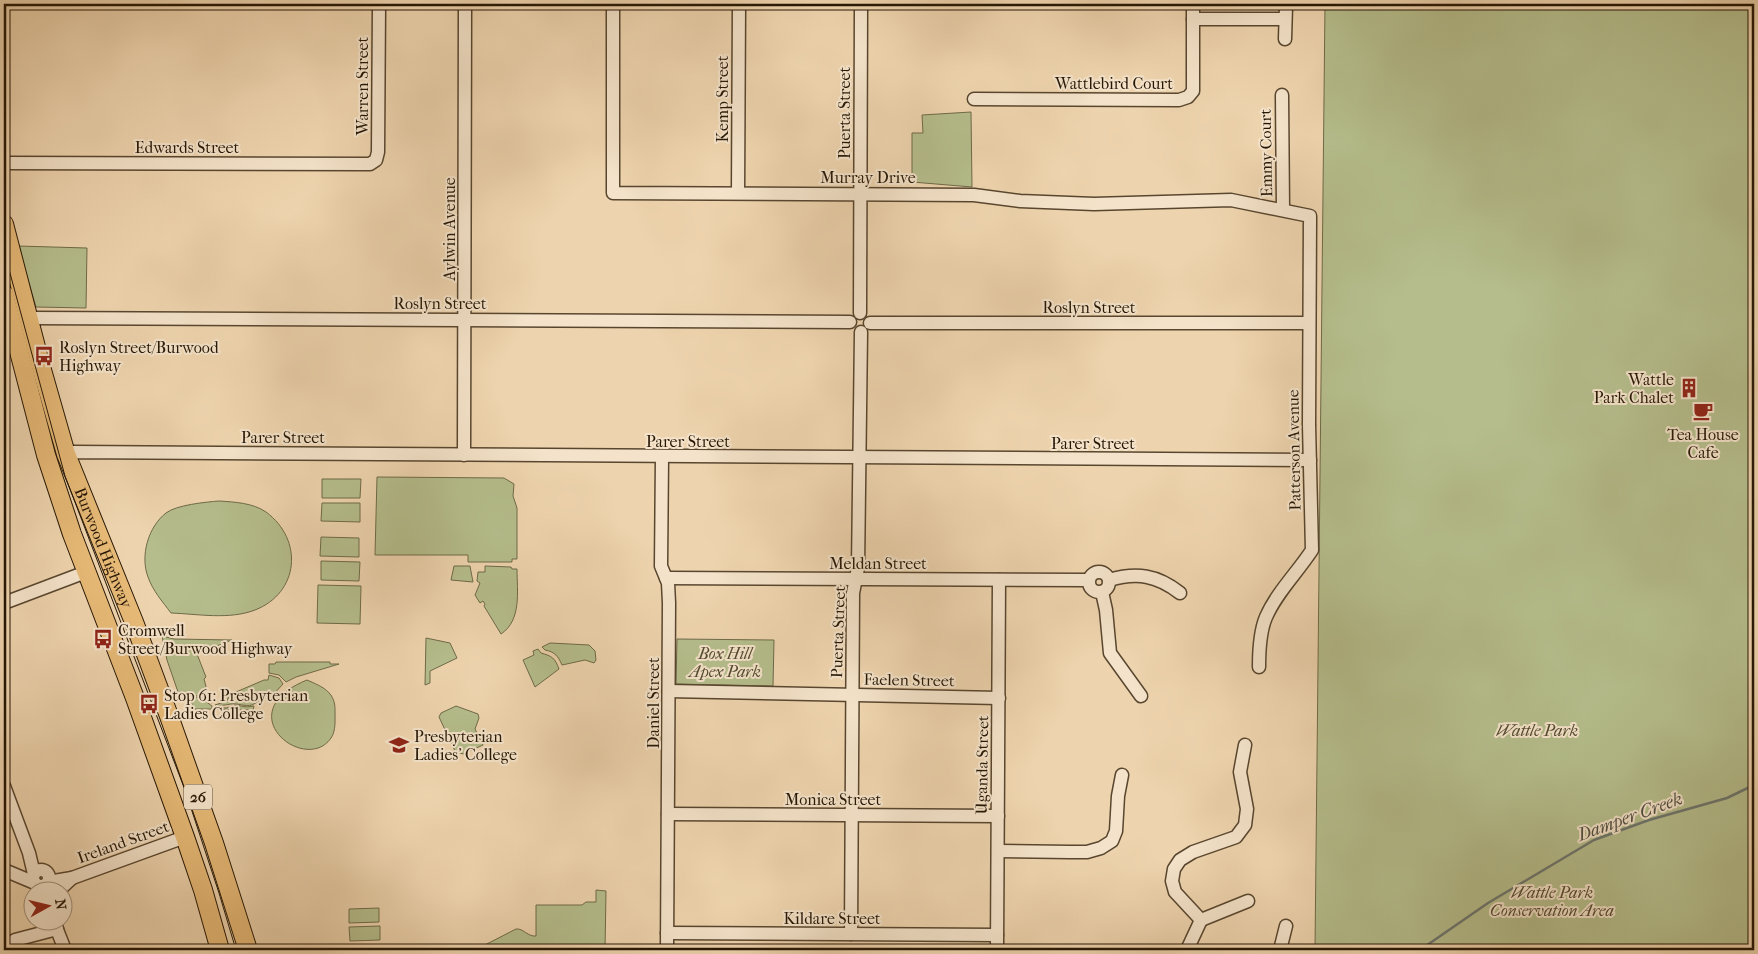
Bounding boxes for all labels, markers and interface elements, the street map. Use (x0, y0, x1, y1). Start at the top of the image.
street label: Warren Street (353, 37, 372, 136)
street label: Kemp Street (713, 55, 732, 142)
street label: Puerta Street (835, 67, 854, 159)
street label: Wattlebird Court (1054, 74, 1173, 93)
street label: Emmy Court (1256, 108, 1276, 197)
street label: Edwards Street (135, 138, 239, 157)
street label: Murray Drive (820, 168, 916, 187)
street label: Aylwin Avenue (440, 177, 459, 282)
street label: Roslyn Street (394, 294, 487, 313)
street label: Roslyn Street (1043, 298, 1136, 317)
place label: Roslyn Street/Burwood Highway (59, 338, 219, 375)
bus stop icon: Roslyn Street/Burwood Highway (33, 345, 55, 367)
place label: Wattle Park Chalet (1594, 370, 1674, 407)
building icon: Wattle Park Chalet (1678, 377, 1700, 399)
street label: Patterson Avenue (1283, 389, 1305, 511)
cafe icon: Tea House Cafe (1692, 400, 1714, 422)
place label: Tea House Cafe (1667, 425, 1739, 462)
street label: Parer Street (241, 428, 325, 447)
street label: Parer Street (646, 432, 730, 451)
street label: Parer Street (1051, 434, 1135, 453)
street label: Burwood Highway (71, 484, 137, 611)
street label: Meldan Street (829, 554, 927, 573)
street label: Puerta Street (827, 585, 849, 678)
place label: Cromwell Street/Burwood Highway (118, 621, 293, 658)
bus stop icon: Cromwell Street/Burwood Highway (92, 628, 114, 650)
park label: Box Hill Apex Park (687, 644, 761, 681)
street label: Daniel Street (644, 657, 663, 749)
street label: Faelen Street (863, 670, 955, 690)
place label: Stop 61: Presbyterian Ladies College (164, 686, 309, 723)
bus stop icon: Stop 61: Presbyterian Ladies College (138, 693, 160, 715)
street label: Uganda Street (972, 715, 992, 815)
park label: Wattle Park (1496, 721, 1578, 740)
place label: Presbyterian Ladies' College (414, 727, 517, 764)
school or university icon: Presbyterian Ladies' College (388, 734, 410, 756)
road number: 26 (184, 784, 212, 810)
water label: Damper Creek (1574, 788, 1685, 846)
street label: Monica Street (785, 790, 882, 809)
street label: Ireland Street (75, 817, 172, 867)
north arrow (22, 882, 72, 932)
park label: Wattle Park Conservation Area (1490, 883, 1614, 920)
text: N (51, 898, 70, 911)
street label: Kildare Street (783, 909, 881, 928)

